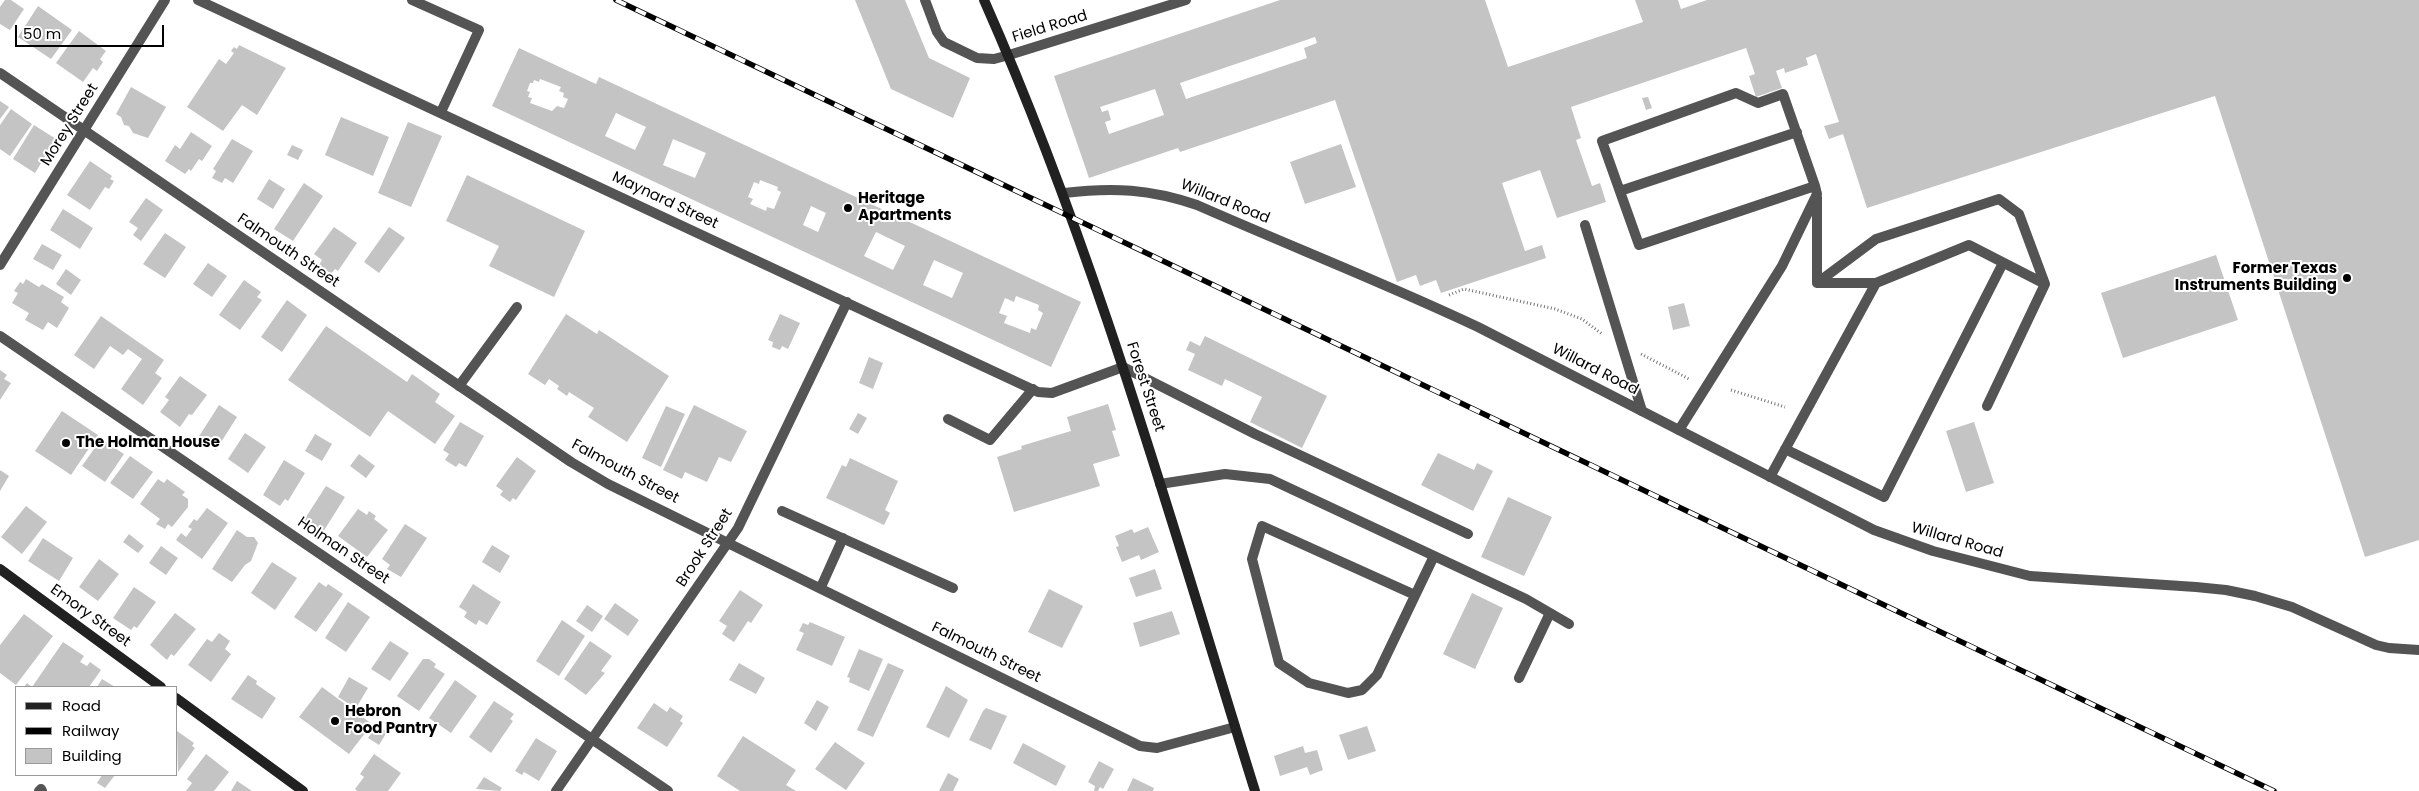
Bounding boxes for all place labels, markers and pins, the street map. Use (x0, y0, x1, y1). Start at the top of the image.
place label: Heritage Apartments (858, 190, 952, 225)
marker: Heritage Apartments (842, 202, 854, 214)
place label: Former Texas Instruments Building (2175, 260, 2337, 295)
marker: Former Texas Instruments Building (2341, 272, 2353, 284)
place label: The Holman House (76, 434, 220, 452)
marker: The Holman House (60, 437, 72, 449)
place label: Hebron Food Pantry (345, 703, 437, 738)
marker: Hebron Food Pantry (329, 715, 341, 727)

